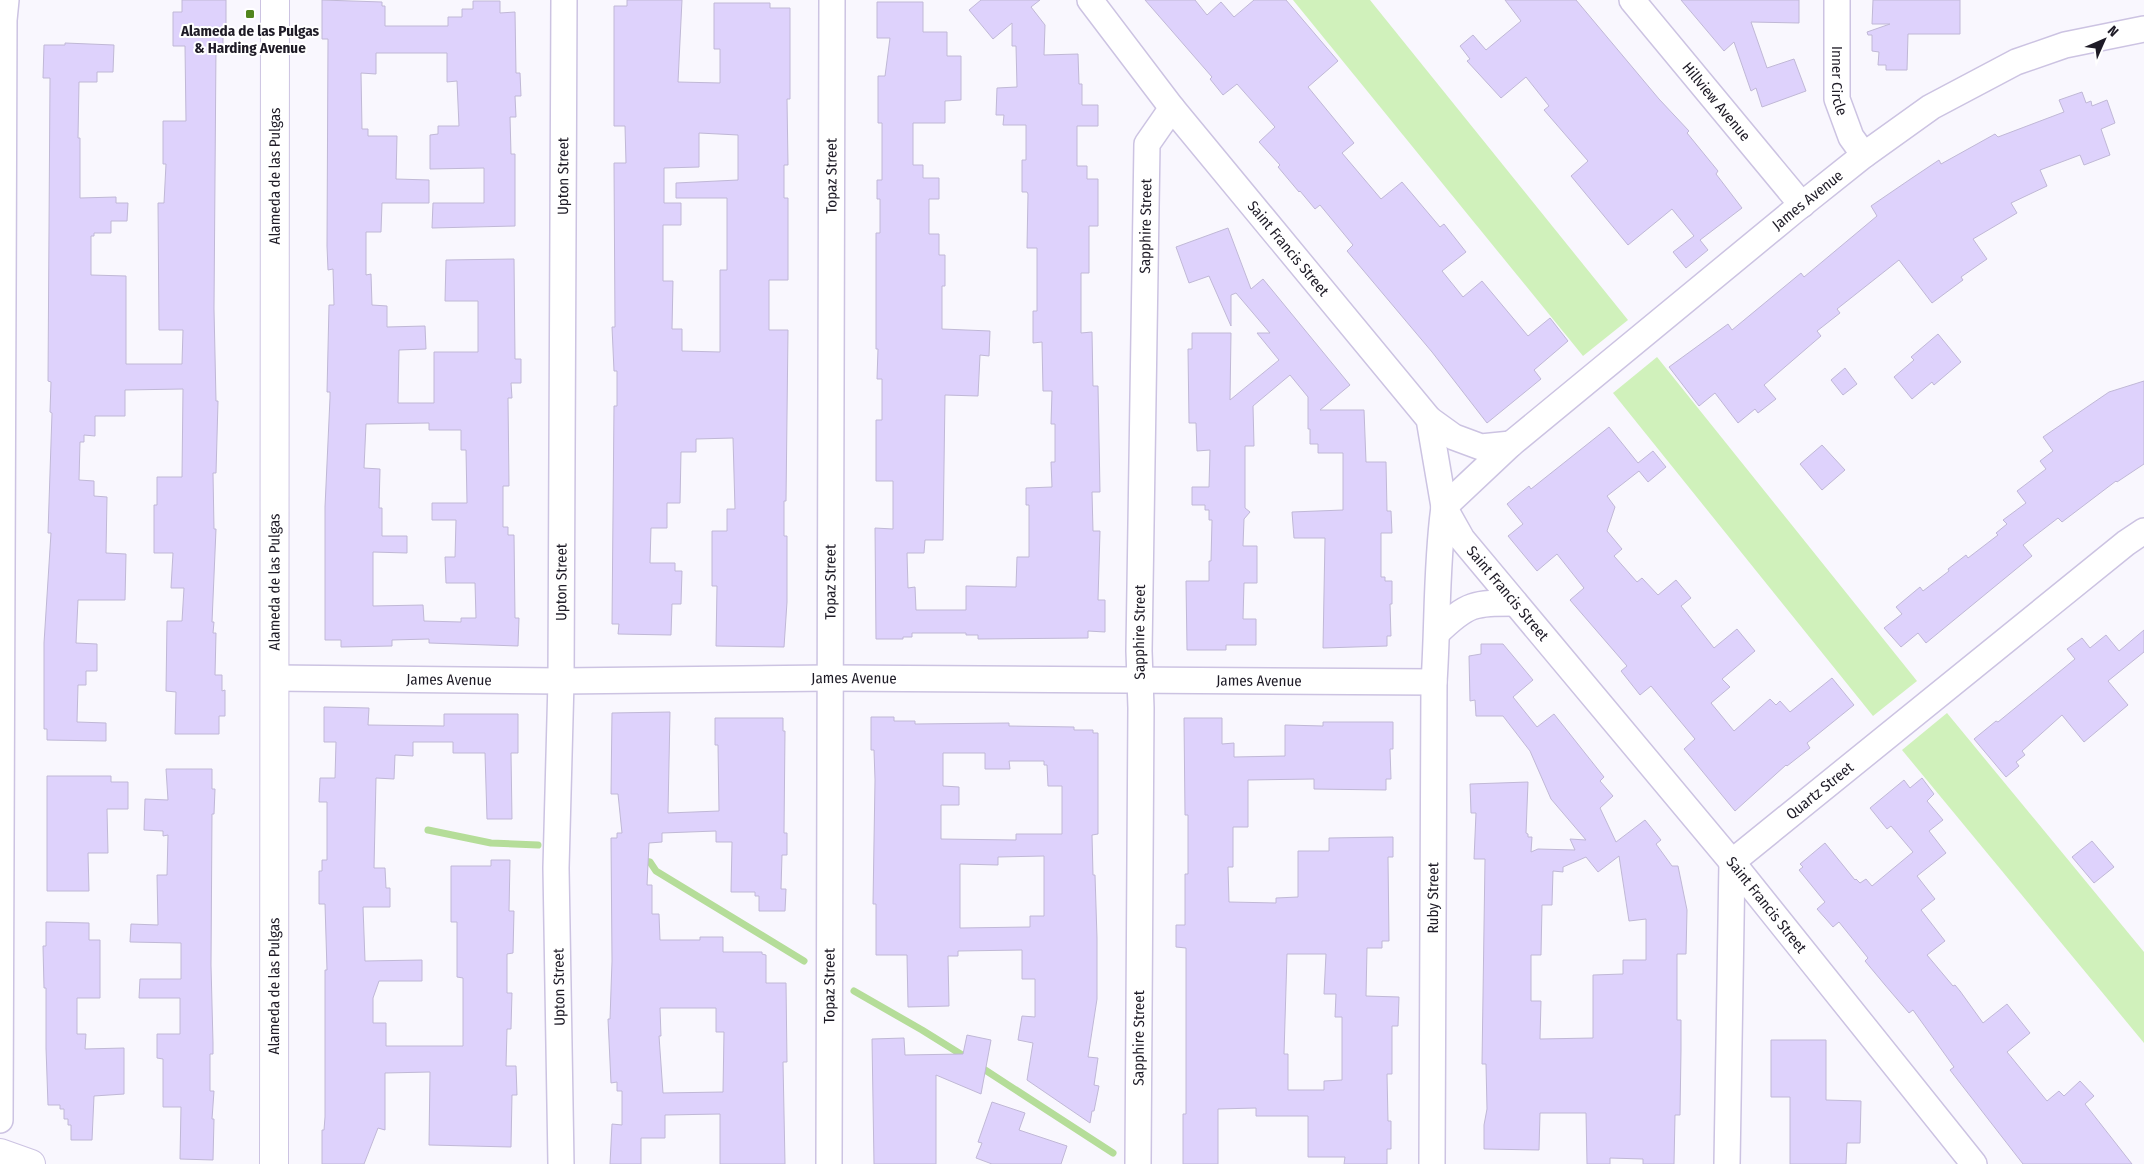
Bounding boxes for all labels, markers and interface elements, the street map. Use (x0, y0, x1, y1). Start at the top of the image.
marker: Alameda de las Pulgas & Harding Avenue (244, 8, 256, 20)
north arrow (2079, 15, 2129, 65)
place label: Alameda de las Pulgas & Harding Avenue (180, 22, 320, 57)
text: N (2104, 22, 2122, 40)
street label: Inner Circle (1828, 46, 1851, 118)
street label: Hillview Avenue (1678, 59, 1754, 145)
street label: Alameda de las Pulgas (266, 108, 284, 244)
street label: Upton Street (554, 137, 572, 215)
street label: Topaz Street (822, 138, 841, 214)
street label: James Avenue (1769, 166, 1847, 234)
street label: Sapphire Street (1136, 178, 1155, 274)
street label: Saint Francis Street (1244, 197, 1333, 300)
street label: Alameda de las Pulgas (265, 514, 284, 650)
street label: Saint Francis Street (1463, 542, 1552, 645)
street label: Upton Street (552, 543, 571, 621)
street label: Topaz Street (821, 544, 840, 620)
street label: Sapphire Street (1130, 584, 1149, 680)
street label: James Avenue (811, 669, 897, 687)
street label: James Avenue (406, 670, 492, 689)
street label: James Avenue (1216, 672, 1302, 690)
street label: Quartz Street (1783, 758, 1857, 823)
street label: Saint Francis Street (1722, 853, 1810, 957)
street label: Ruby Street (1424, 862, 1442, 934)
street label: Alameda de las Pulgas (265, 918, 283, 1054)
street label: Upton Street (549, 948, 569, 1026)
street label: Topaz Street (820, 948, 839, 1024)
street label: Sapphire Street (1130, 990, 1148, 1086)

